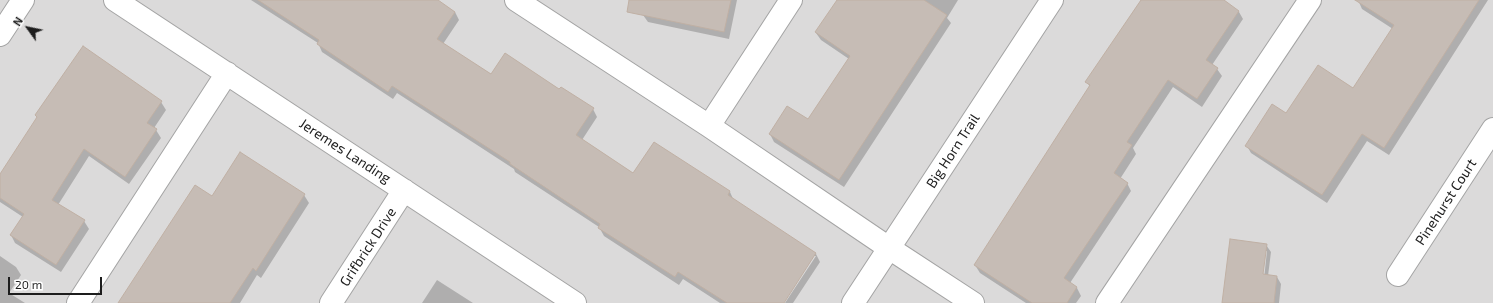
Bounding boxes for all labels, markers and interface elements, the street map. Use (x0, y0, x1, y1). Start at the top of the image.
north arrow (8, 8, 48, 48)
text: N (10, 14, 25, 28)
street label: Big Horn Trail (923, 111, 983, 191)
street label: Jeremes Landing (296, 115, 394, 187)
street label: Pinehurst Court (1412, 156, 1480, 248)
street label: Grifbrick Drive (336, 204, 400, 290)
scale bar (10, 269, 104, 295)
text: 20 m (15, 277, 42, 291)

